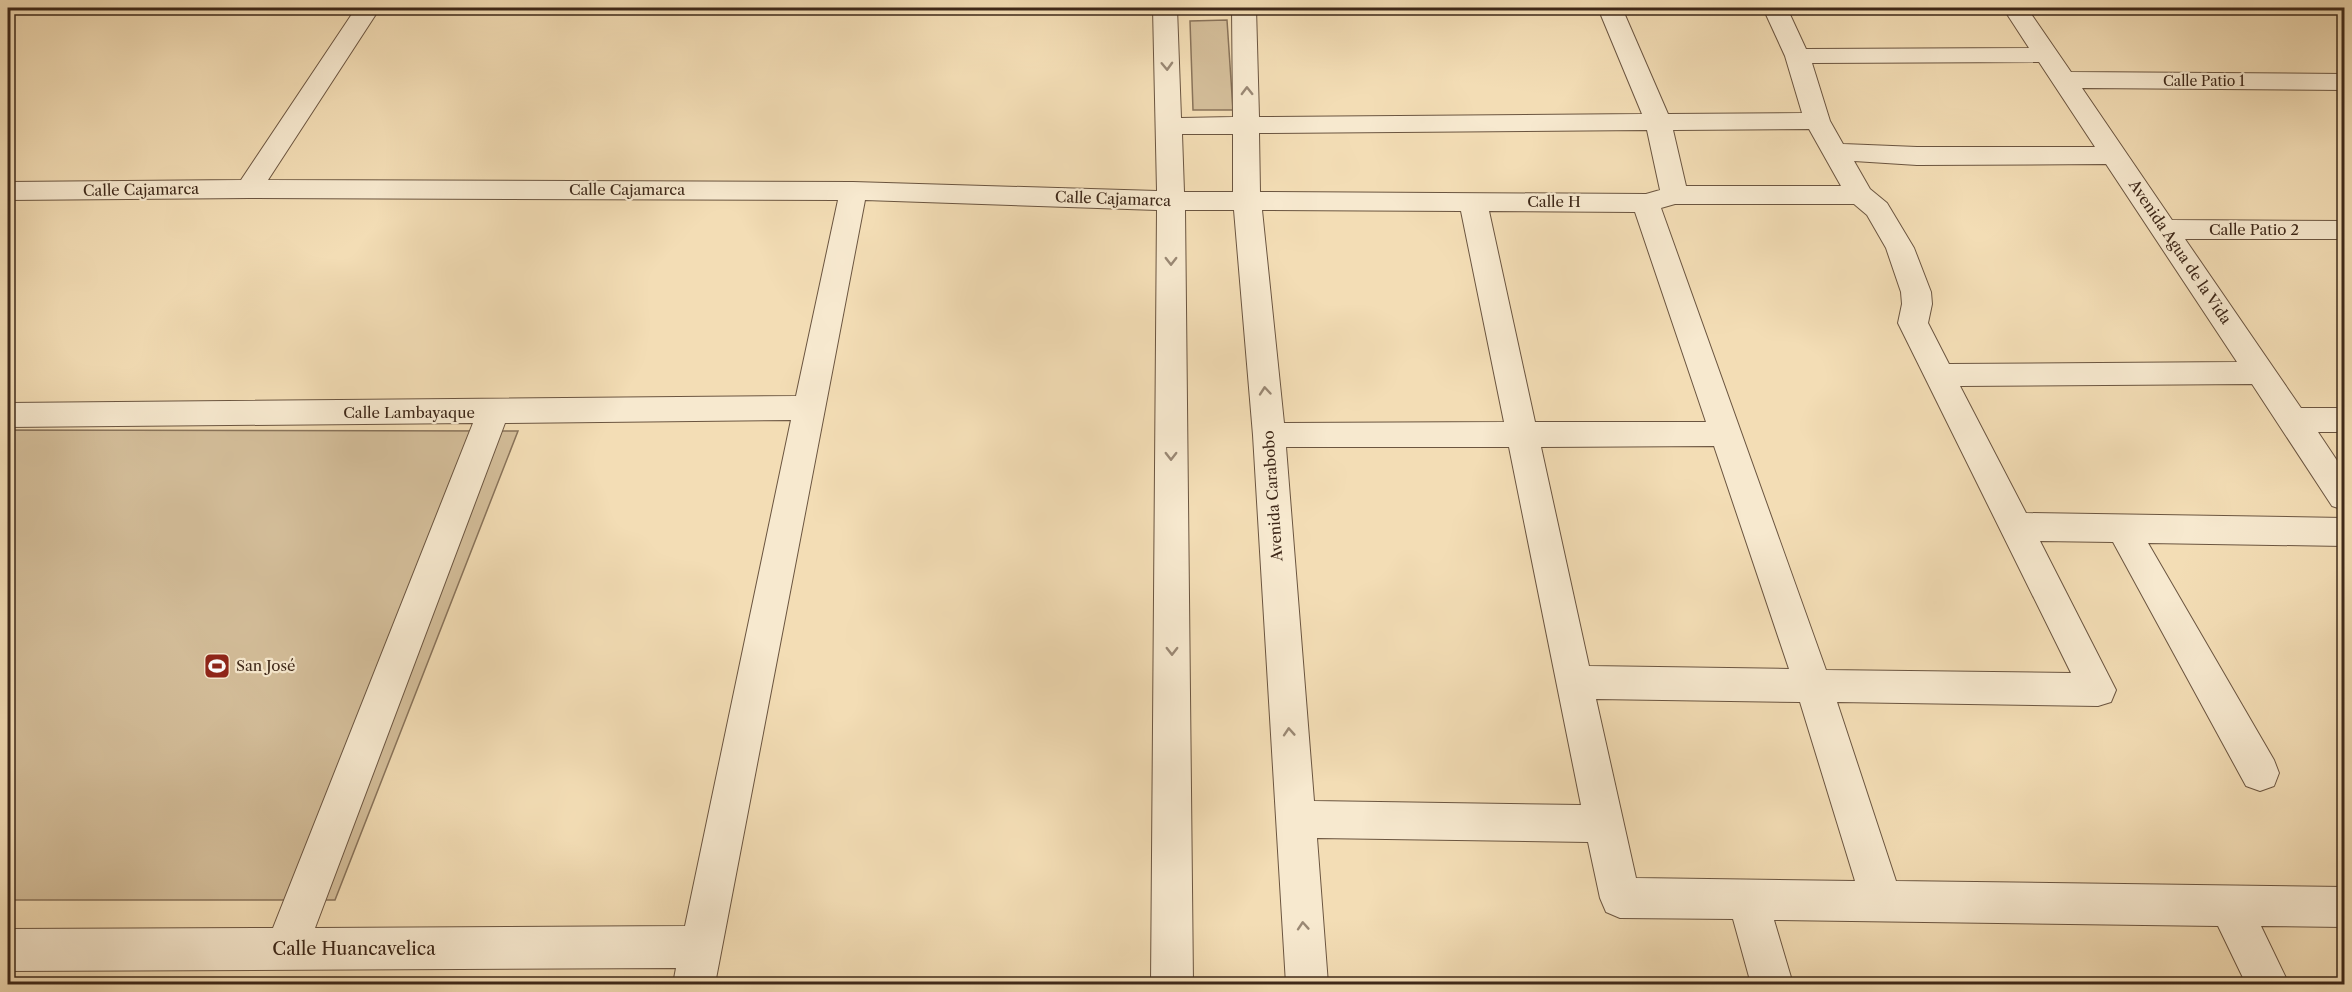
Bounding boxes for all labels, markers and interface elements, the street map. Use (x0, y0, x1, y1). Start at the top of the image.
one-way arrow (1161, 61, 1173, 70)
street label: Calle Patio 1 (2163, 72, 2245, 90)
one-way arrow (1240, 87, 1253, 96)
street label: Avenida Agua de la Vida (2124, 175, 2236, 328)
street label: Calle Cajamarca (83, 179, 199, 200)
street label: Calle Cajamarca (569, 180, 685, 199)
street label: Calle Cajamarca (1055, 187, 1172, 210)
street label: Calle H (1527, 192, 1581, 211)
street label: Calle Patio 2 (2209, 220, 2299, 239)
one-way arrow (1165, 256, 1177, 265)
one-way arrow (1259, 386, 1272, 395)
street label: Calle Lambayaque (343, 403, 475, 422)
street label: Avenida Carabobo (1258, 430, 1287, 563)
one-way arrow (1165, 451, 1177, 460)
one-way arrow (1166, 646, 1178, 655)
sports icon: San José (202, 651, 232, 681)
place label: San José (236, 656, 295, 675)
one-way arrow (1283, 727, 1296, 736)
one-way arrow (1297, 922, 1310, 931)
street label: Calle Huancavelica (272, 938, 436, 960)

